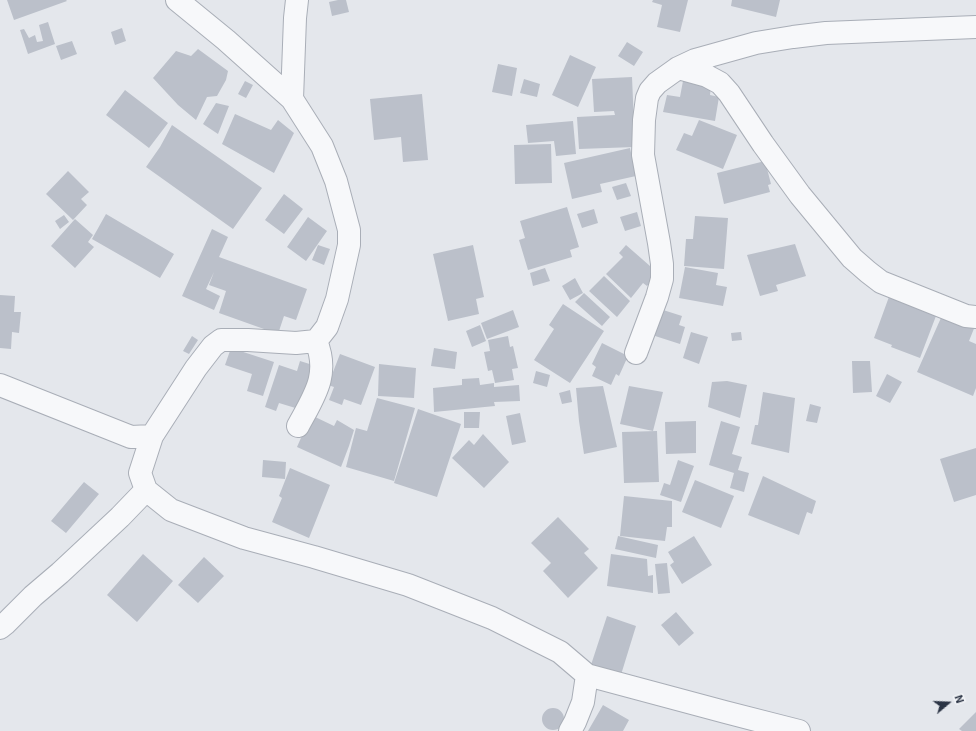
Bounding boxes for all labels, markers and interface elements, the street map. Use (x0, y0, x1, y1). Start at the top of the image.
north arrow (928, 683, 968, 723)
text: N (952, 693, 967, 705)

